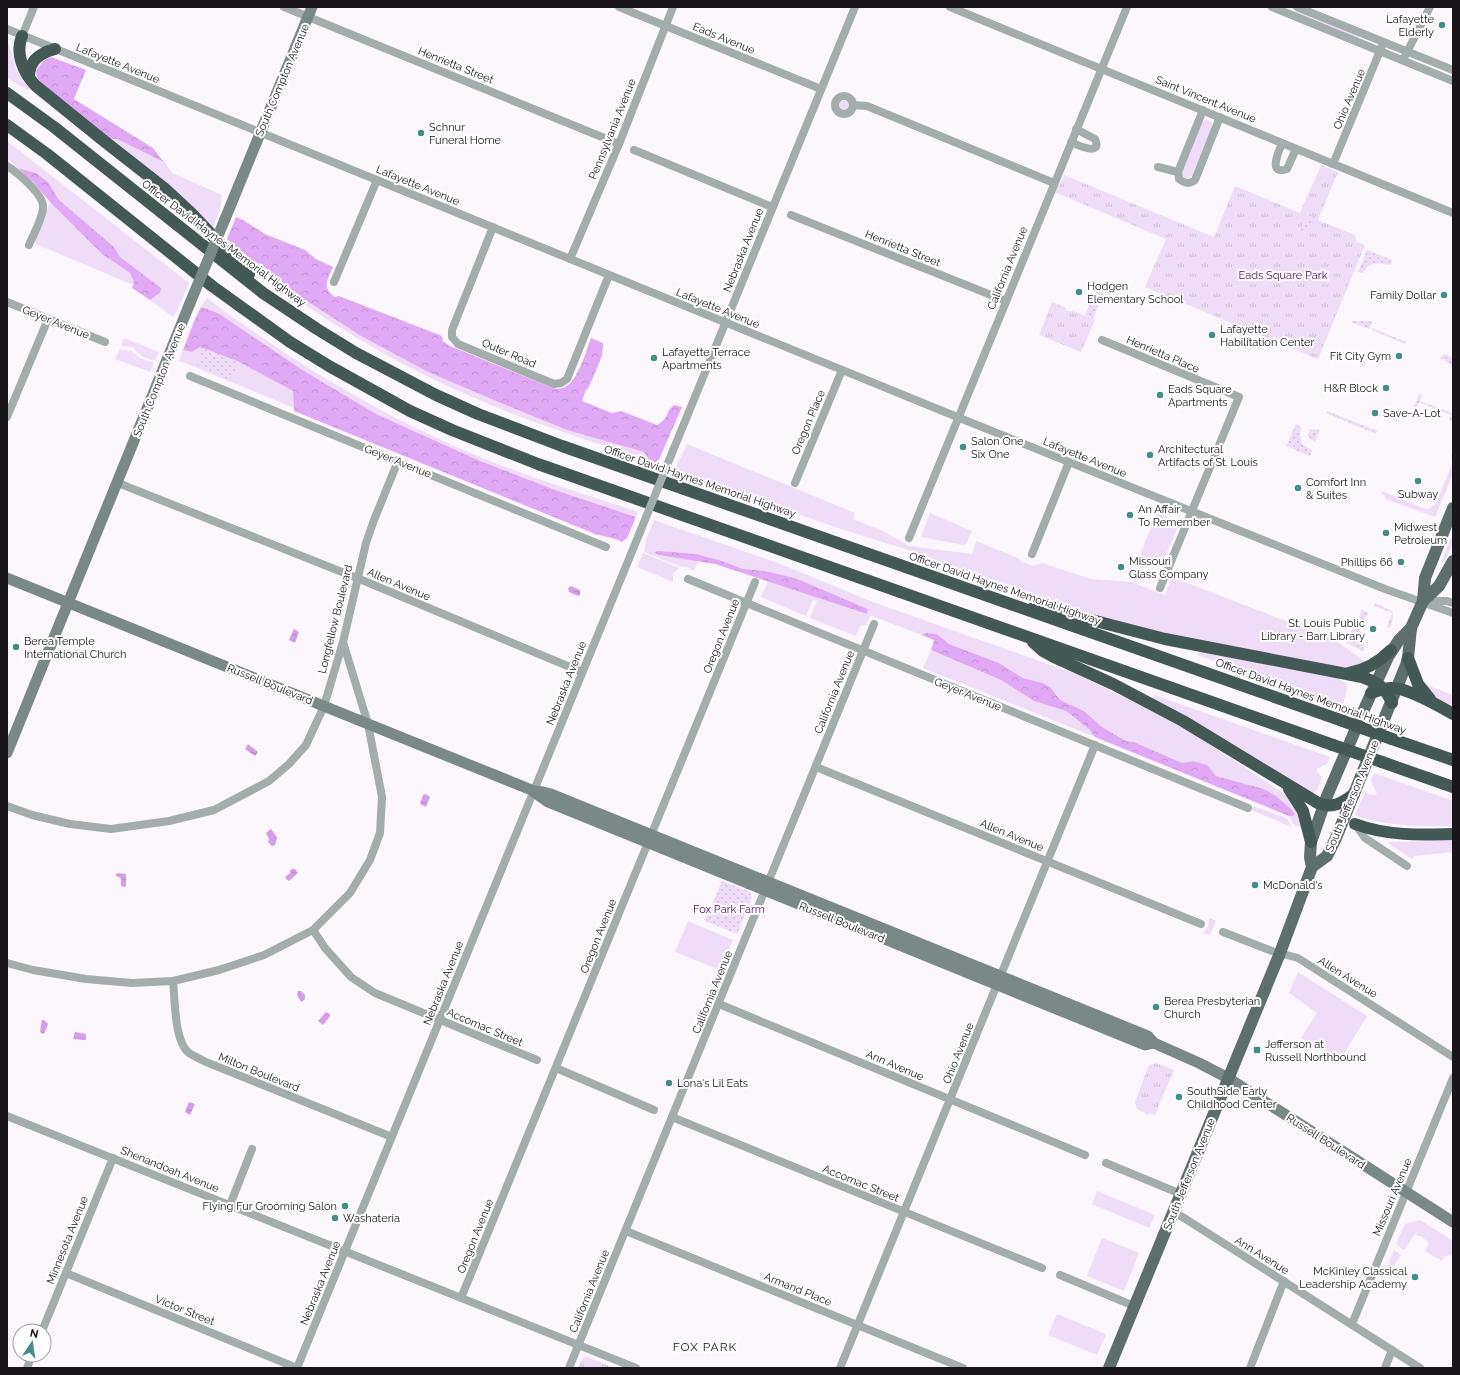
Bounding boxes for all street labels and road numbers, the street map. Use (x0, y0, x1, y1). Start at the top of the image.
street label: Eads Avenue (691, 20, 757, 57)
street label: South Compton Avenue (253, 21, 312, 139)
street label: Lafayette Avenue (74, 41, 162, 86)
street label: Henrietta Street (416, 44, 496, 87)
street label: Ohio Avenue (1331, 66, 1368, 132)
street label: Saint Vincent Avenue (1154, 73, 1259, 126)
street label: Pennsylvania Avenue (586, 76, 639, 181)
street label: Lafayette Avenue (374, 163, 462, 208)
street label: Officer David Haynes Memorial Highway (139, 177, 308, 309)
street label: Nebraska Avenue (721, 206, 766, 294)
street label: California Avenue (985, 224, 1030, 312)
street label: Henrietta Street (863, 227, 943, 270)
street label: Lafayette Avenue (674, 286, 762, 331)
street label: Geyer Avenue (20, 303, 92, 342)
street label: South Compton Avenue (131, 321, 188, 439)
street label: Henrietta Place (1124, 333, 1202, 376)
street label: Outer Road (480, 336, 538, 371)
street label: Oregon Place (789, 387, 828, 457)
street label: Lafayette Avenue (1041, 435, 1129, 480)
street label: Geyer Avenue (362, 442, 434, 481)
street label: Officer David Haynes Memorial Highway (602, 442, 798, 521)
street label: Officer David Haynes Memorial Highway (907, 549, 1103, 628)
street label: Longfellow Boulevard (316, 563, 355, 675)
street label: Allen Avenue (365, 565, 433, 604)
street label: Oregon Avenue (701, 597, 743, 675)
street label: Nebraska Avenue (544, 639, 589, 727)
street label: California Avenue (812, 648, 857, 736)
street label: Officer David Haynes Memorial Highway (1214, 656, 1408, 737)
street label: Russell Boulevard (225, 661, 315, 708)
street label: Geyer Avenue (932, 675, 1004, 714)
street label: South Jefferson Avenue (1323, 738, 1382, 854)
street label: Allen Avenue (978, 817, 1046, 854)
street label: Oregon Avenue (578, 897, 620, 975)
street label: Russell Boulevard (797, 899, 887, 946)
street label: Nebraska Avenue (421, 939, 466, 1027)
street label: California Avenue (690, 948, 735, 1036)
street label: Allen Avenue (1316, 954, 1380, 1001)
street label: Accomac Street (445, 1006, 525, 1049)
street label: Ohio Avenue (940, 1020, 977, 1086)
street label: Ann Avenue (864, 1047, 926, 1084)
street label: Milton Boulevard (216, 1050, 301, 1095)
street label: Russell Boulevard (1284, 1111, 1368, 1172)
street label: South Jefferson Avenue (1161, 1116, 1218, 1232)
street label: Shenandoah Avenue (119, 1144, 222, 1195)
street label: Missouri Avenue (1370, 1156, 1415, 1238)
street label: Accomac Street (821, 1162, 901, 1205)
street label: Minnesota Avenue (44, 1194, 91, 1286)
street label: Oregon Avenue (455, 1197, 497, 1275)
street label: Ann Avenue (1232, 1234, 1292, 1277)
street label: Nebraska Avenue (298, 1239, 343, 1327)
street label: California Avenue (567, 1247, 612, 1335)
street label: Armand Place (762, 1270, 834, 1309)
street label: Victor Street (153, 1293, 217, 1328)

